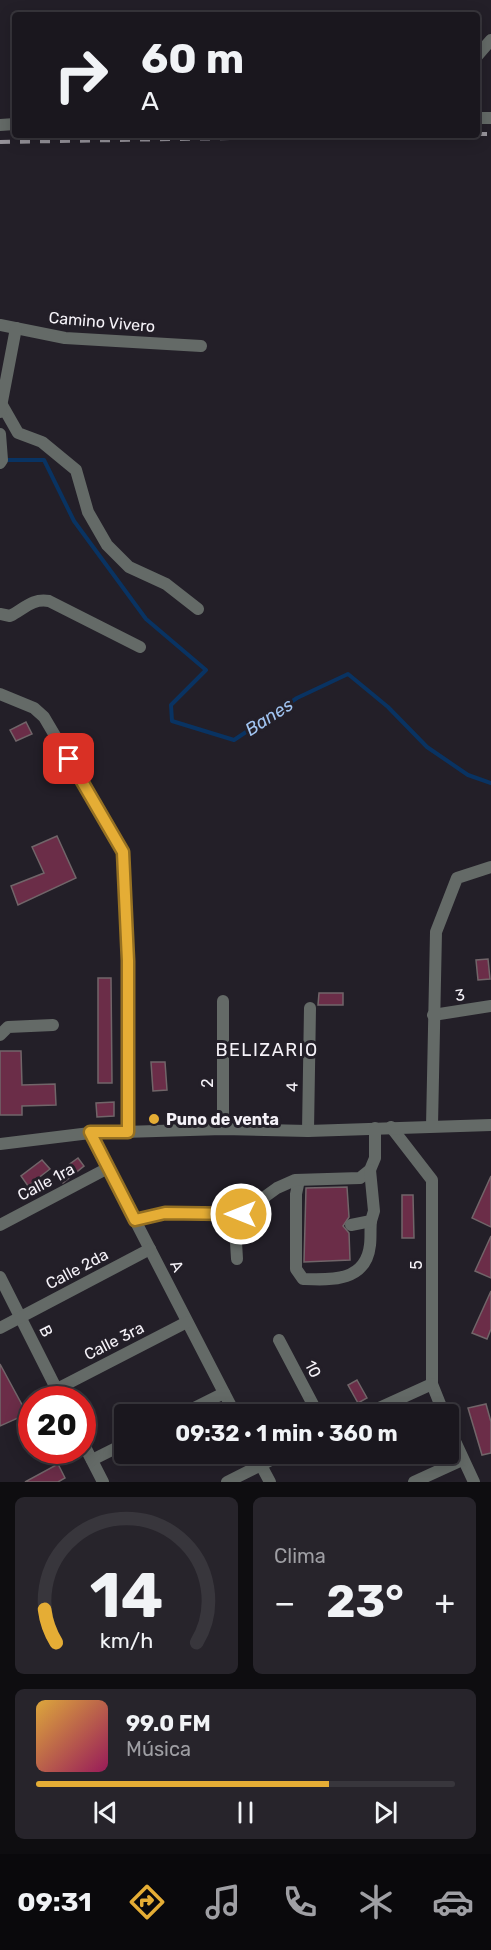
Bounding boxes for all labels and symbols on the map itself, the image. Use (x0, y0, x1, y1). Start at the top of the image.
street label: Camino Vivero (48, 308, 156, 336)
water label: Banes (241, 693, 297, 741)
pin (43, 733, 94, 784)
street label: 3 (454, 985, 466, 1005)
district label: BELIZARIO (215, 1039, 319, 1061)
street label: 2 (198, 1078, 217, 1088)
street label: 4 (282, 1082, 302, 1092)
place label: Puno de venta (166, 1110, 279, 1129)
marker: Puno de venta (147, 1112, 161, 1126)
street label: Calle 1ra (14, 1159, 78, 1205)
position arrow (209, 1182, 273, 1246)
street label: Calle 2da (43, 1245, 111, 1293)
street label: A (166, 1257, 188, 1275)
street label: 5 (407, 1260, 426, 1270)
street label: Calle 3ra (81, 1318, 147, 1364)
street label: B (35, 1322, 57, 1340)
street label: 10 (301, 1357, 325, 1381)
speed limit sign: 20 (18, 1386, 96, 1464)

